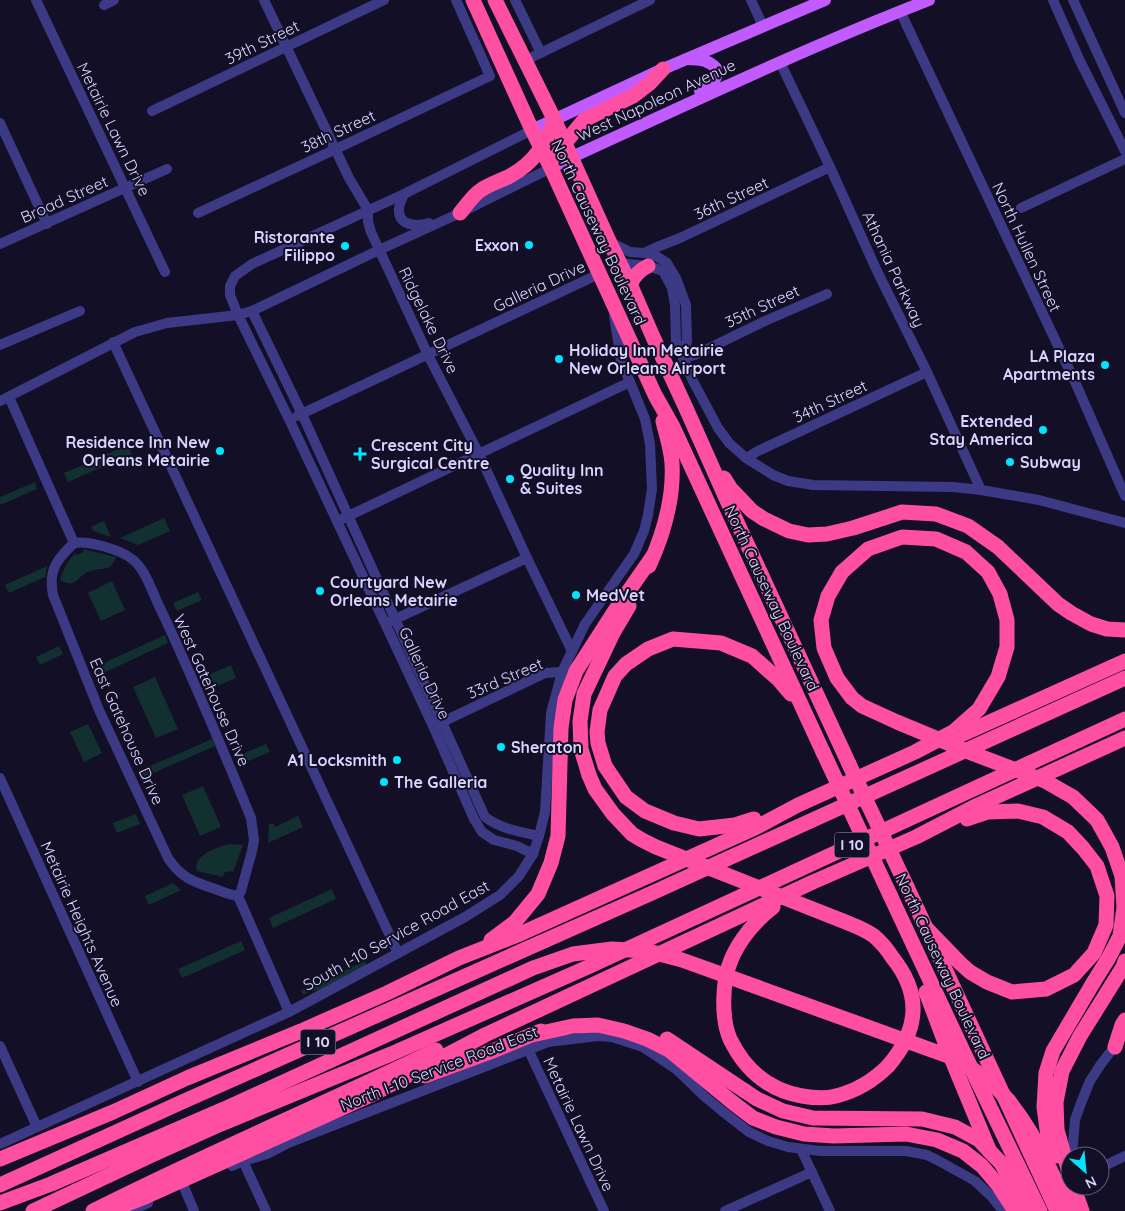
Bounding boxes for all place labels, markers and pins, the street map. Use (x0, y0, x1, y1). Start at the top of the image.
place label: Ristorante Filippo (254, 227, 335, 265)
place label: Exxon (475, 235, 519, 255)
marker: Exxon (523, 239, 535, 251)
marker: Ristorante Filippo (339, 240, 351, 252)
place label: Holiday Inn Metairie New Orleans Airport (569, 340, 726, 378)
place label: LA Plaza Apartments (1003, 346, 1095, 384)
marker: Holiday Inn Metairie New Orleans Airport (553, 353, 565, 365)
marker: LA Plaza Apartments (1099, 359, 1111, 371)
place label: Extended Stay America (929, 411, 1033, 449)
marker: Extended Stay America (1037, 424, 1049, 436)
place label: Residence Inn New Orleans Metairie (65, 432, 210, 470)
place label: Crescent City Surgical Centre (371, 435, 489, 473)
marker: Residence Inn New Orleans Metairie (214, 445, 226, 457)
marker: Crescent City Surgical Centre (353, 447, 367, 461)
place label: Subway (1020, 452, 1081, 472)
marker: Subway (1004, 456, 1016, 468)
place label: Quality Inn & Suites (520, 460, 604, 498)
marker: Quality Inn & Suites (504, 473, 516, 485)
place label: Courtyard New Orleans Metairie (330, 572, 458, 610)
marker: Courtyard New Orleans Metairie (314, 585, 326, 597)
place label: MedVet (586, 585, 645, 605)
marker: MedVet (570, 589, 582, 601)
place label: Sheraton (511, 737, 582, 757)
marker: Sheraton (495, 741, 507, 753)
place label: A1 Locksmith (288, 750, 387, 770)
marker: A1 Locksmith (391, 754, 403, 766)
place label: The Galleria (394, 772, 487, 792)
marker: The Galleria (378, 776, 390, 788)

